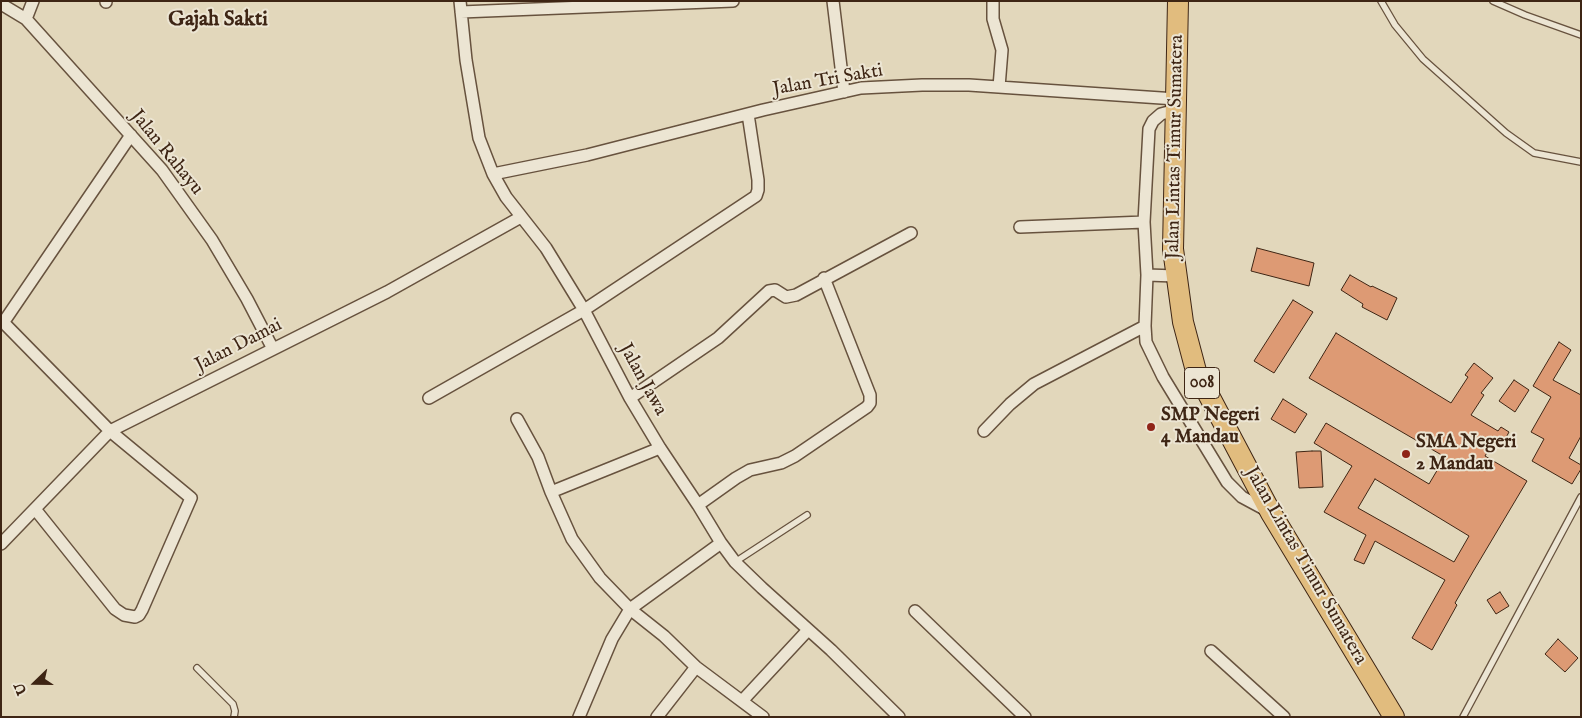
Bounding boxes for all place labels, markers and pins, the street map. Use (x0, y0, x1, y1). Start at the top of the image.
place label: SMP Negeri 4 Mandau (1161, 405, 1259, 449)
marker: SMP Negeri 4 Mandau (1145, 421, 1157, 433)
place label: SMA Negeri 2 Mandau (1416, 432, 1516, 476)
marker: SMA Negeri 2 Mandau (1400, 448, 1412, 460)

